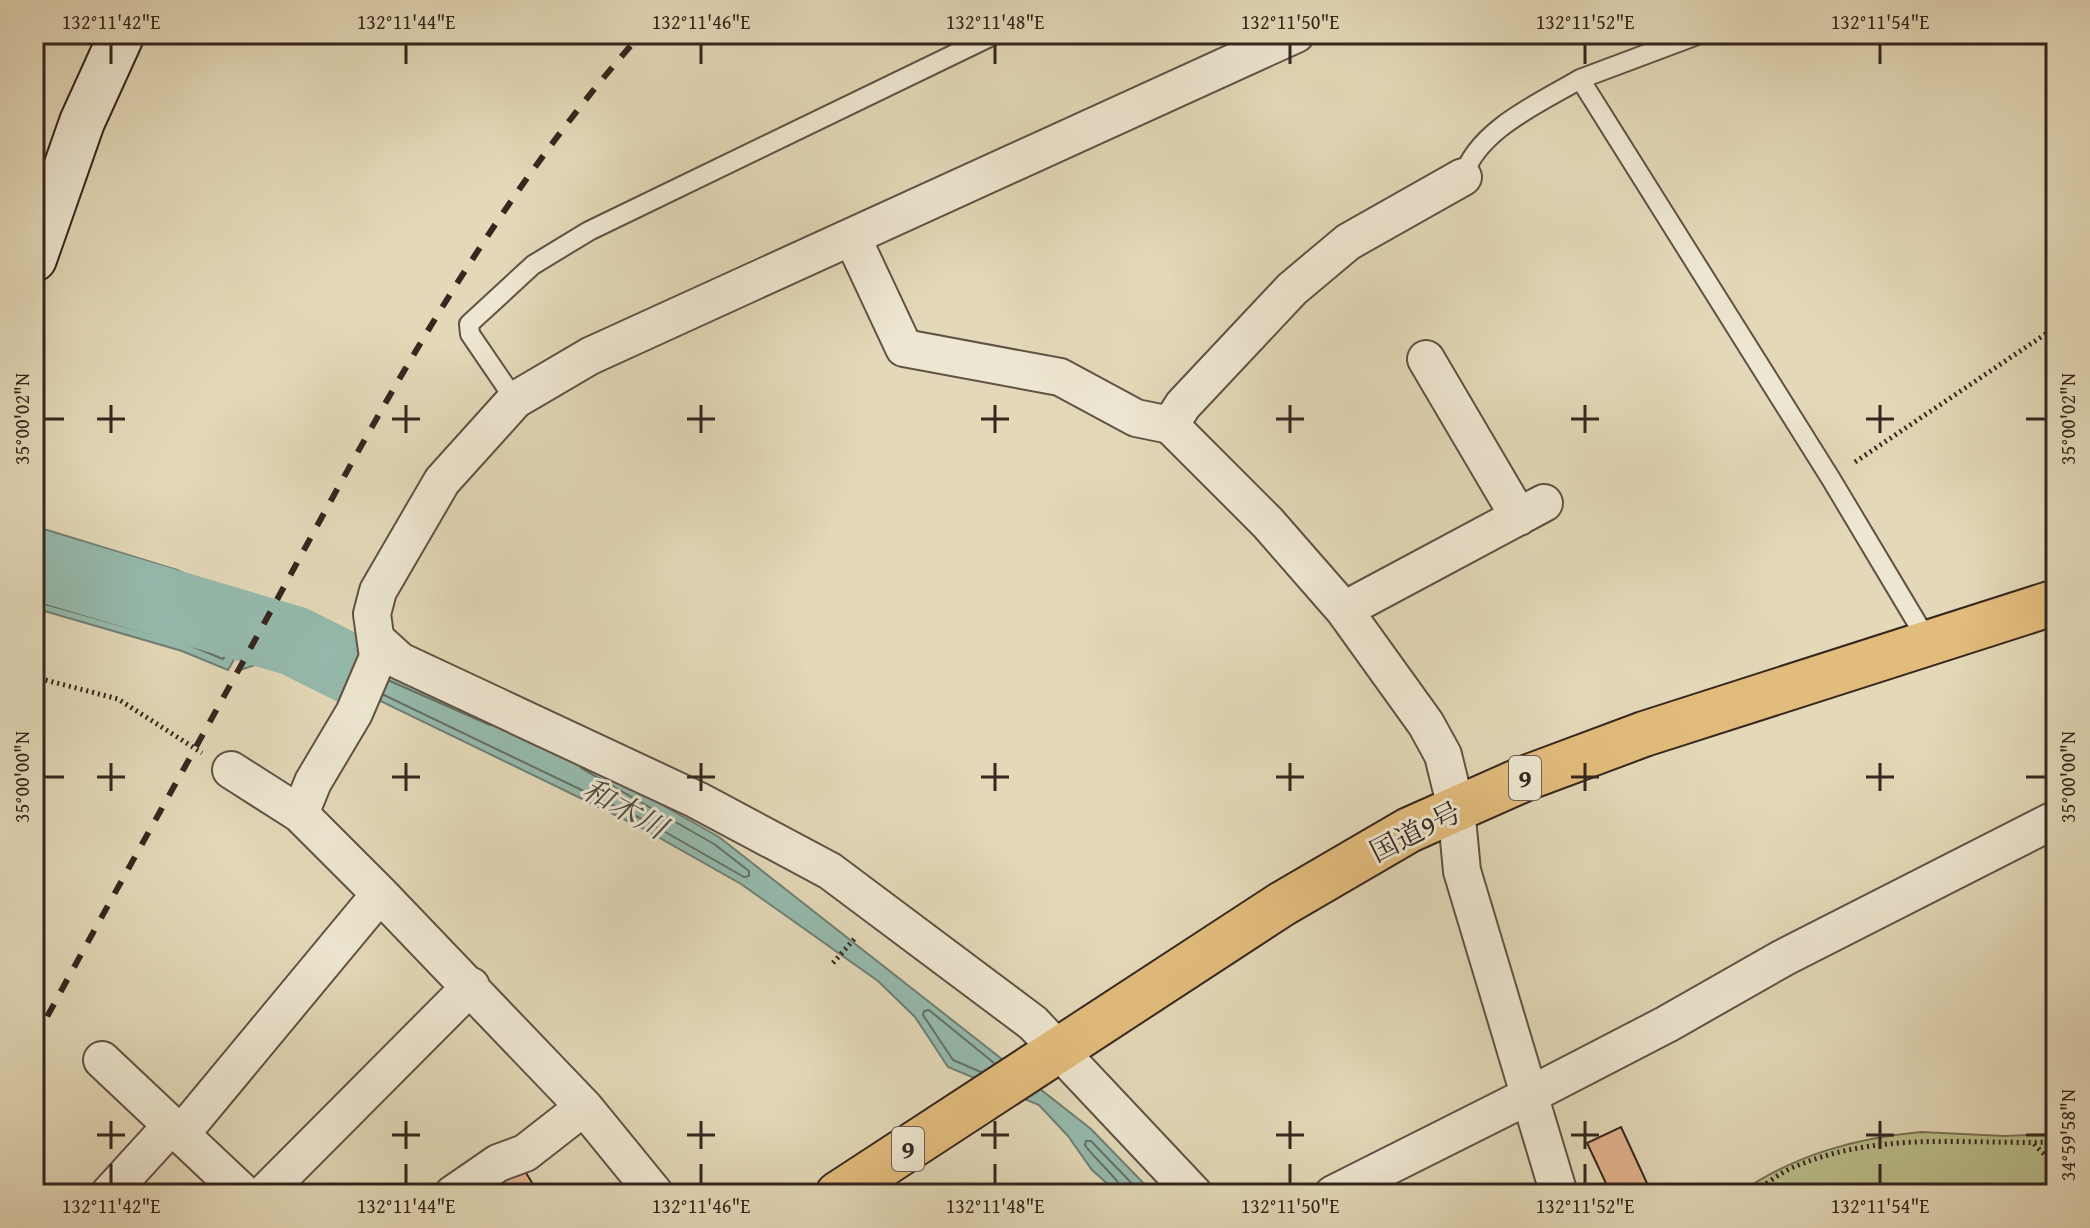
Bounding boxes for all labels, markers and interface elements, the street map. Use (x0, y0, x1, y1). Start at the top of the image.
text: 132°11'42"E (62, 7, 160, 36)
text: 132°11'44"E (357, 7, 455, 36)
text: 132°11'46"E (652, 7, 750, 36)
text: 132°11'48"E (946, 7, 1044, 36)
text: 132°11'50"E (1241, 7, 1339, 36)
text: 132°11'52"E (1536, 7, 1634, 36)
text: 132°11'54"E (1831, 7, 1929, 36)
text: 35°00'02"N (7, 373, 36, 465)
text: 35°00'02"N (2053, 373, 2082, 465)
text: 35°00'00"N (7, 731, 36, 823)
text: 35°00'00"N (2053, 731, 2082, 823)
road number: 9 (1509, 756, 1541, 800)
water label: 和木川 (575, 767, 678, 851)
street label: 国道9号 (1362, 791, 1468, 871)
text: 34°59'58"N (2053, 1089, 2082, 1181)
road number: 9 (892, 1127, 924, 1171)
text: 132°11'42"E (62, 1191, 160, 1220)
text: 132°11'44"E (357, 1191, 455, 1220)
text: 132°11'46"E (652, 1191, 750, 1220)
text: 132°11'48"E (946, 1191, 1044, 1220)
text: 132°11'50"E (1241, 1191, 1339, 1220)
text: 132°11'52"E (1536, 1191, 1634, 1220)
text: 132°11'54"E (1831, 1191, 1929, 1220)

